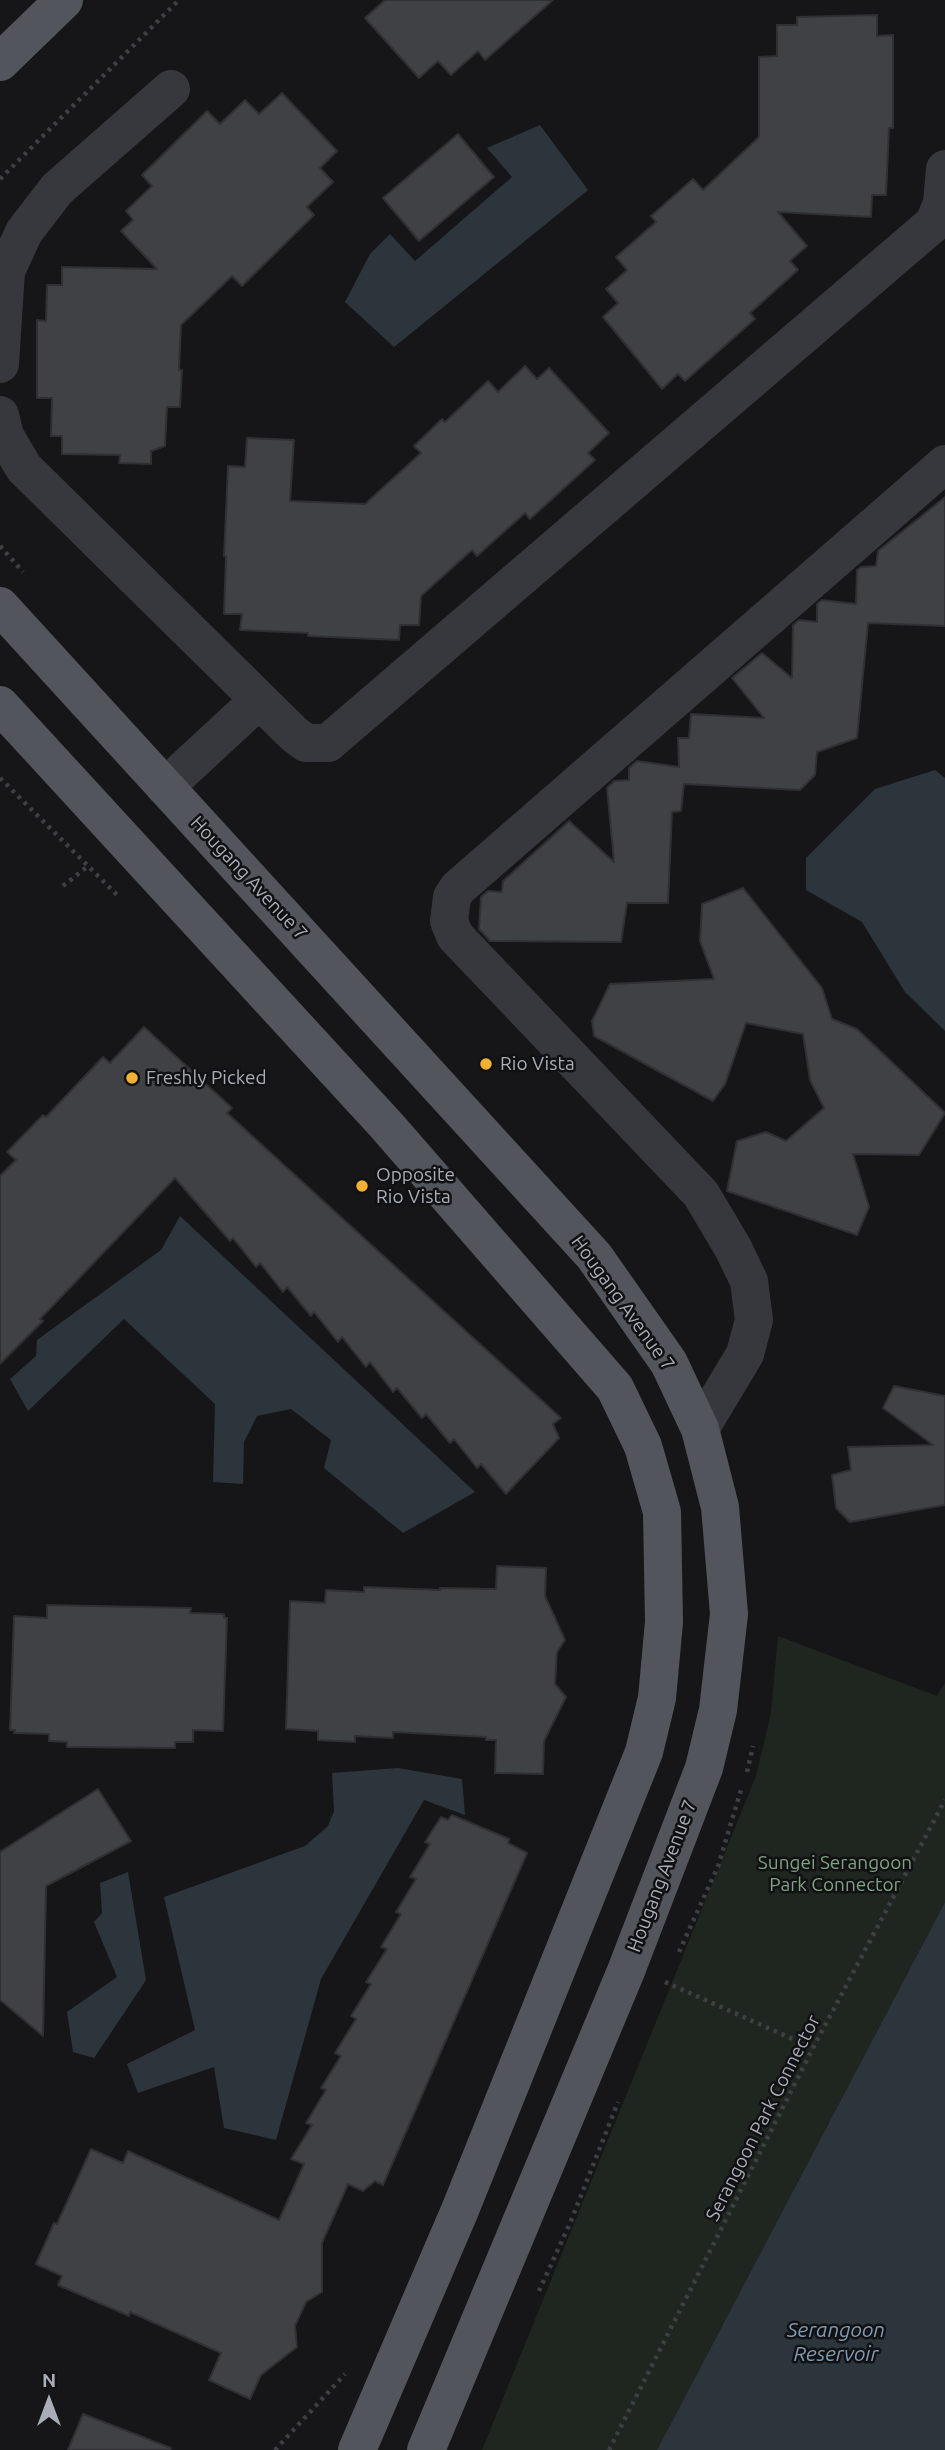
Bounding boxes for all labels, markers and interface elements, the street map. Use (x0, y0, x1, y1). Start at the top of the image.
street label: Hougang Avenue 7 (186, 811, 312, 945)
place label: Rio Vista (500, 1053, 575, 1075)
marker: Rio Vista (478, 1056, 494, 1072)
place label: Freshly Picked (146, 1067, 267, 1089)
marker: Freshly Picked (124, 1070, 140, 1086)
place label: Opposite Rio Vista (376, 1164, 455, 1208)
marker: Opposite Rio Vista (354, 1178, 370, 1194)
street label: Hougang Avenue 7 (566, 1231, 680, 1375)
street label: Hougang Avenue 7 (622, 1797, 702, 1955)
park label: Sungei Serangoon Park Connector (758, 1852, 912, 1896)
street label: Serangoon Park Connector (701, 2011, 825, 2225)
water label: Serangoon Reservoir (787, 2317, 885, 2367)
north arrow (14, 2366, 84, 2436)
text: N (42, 2369, 56, 2391)

